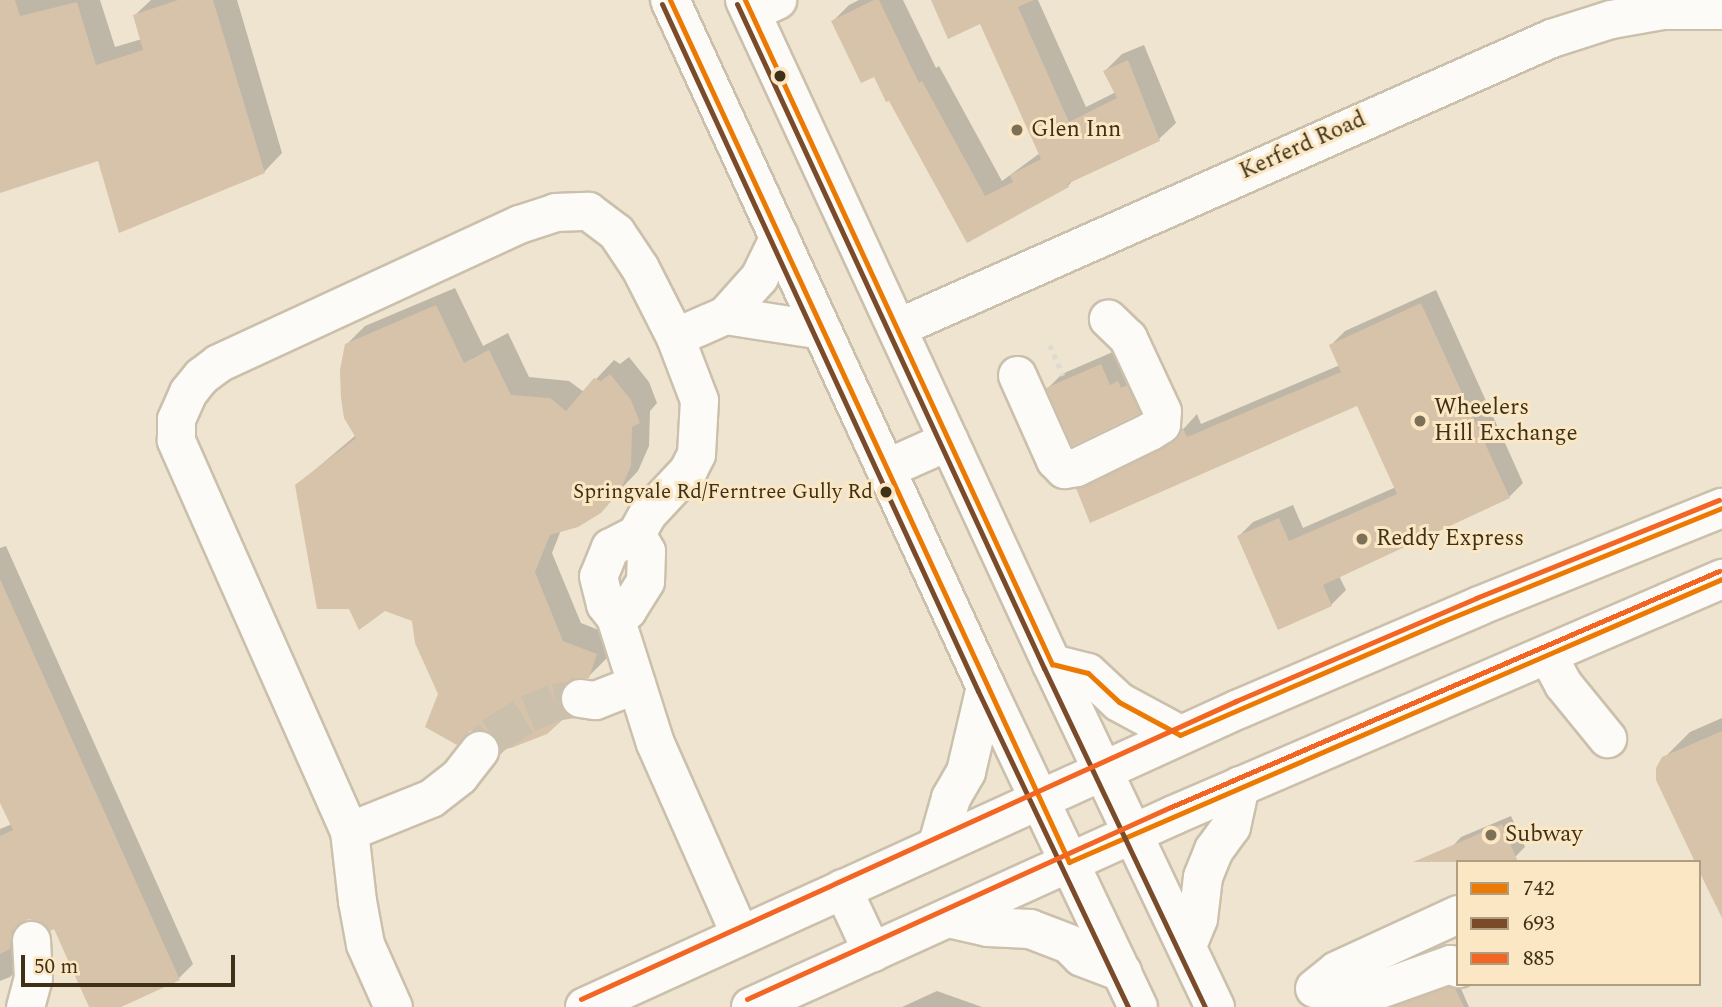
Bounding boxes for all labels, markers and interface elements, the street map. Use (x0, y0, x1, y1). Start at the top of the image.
unlabelled marker (773, 69, 787, 83)
street label: Kerferd Road (1236, 106, 1370, 186)
place label: Glen Inn (1031, 116, 1121, 144)
marker: Glen Inn (1009, 122, 1025, 138)
place label: Wheelers Hill Exchange (1434, 394, 1578, 448)
marker: Wheelers Hill Exchange (1412, 413, 1428, 429)
place label: Springvale Rd/Ferntree Gully Rd (573, 479, 873, 505)
marker: Springvale Rd/Ferntree Gully Rd (879, 485, 893, 499)
place label: Reddy Express (1376, 525, 1524, 553)
marker: Reddy Express (1354, 531, 1370, 547)
place label: Subway (1505, 821, 1582, 849)
marker: Subway (1483, 827, 1499, 843)
legend (1456, 860, 1701, 986)
text: 742 (1523, 873, 1555, 905)
text: 693 (1523, 908, 1555, 940)
scale bar (24, 940, 238, 984)
text: 885 (1523, 943, 1555, 975)
text: 50 m (34, 951, 78, 983)

